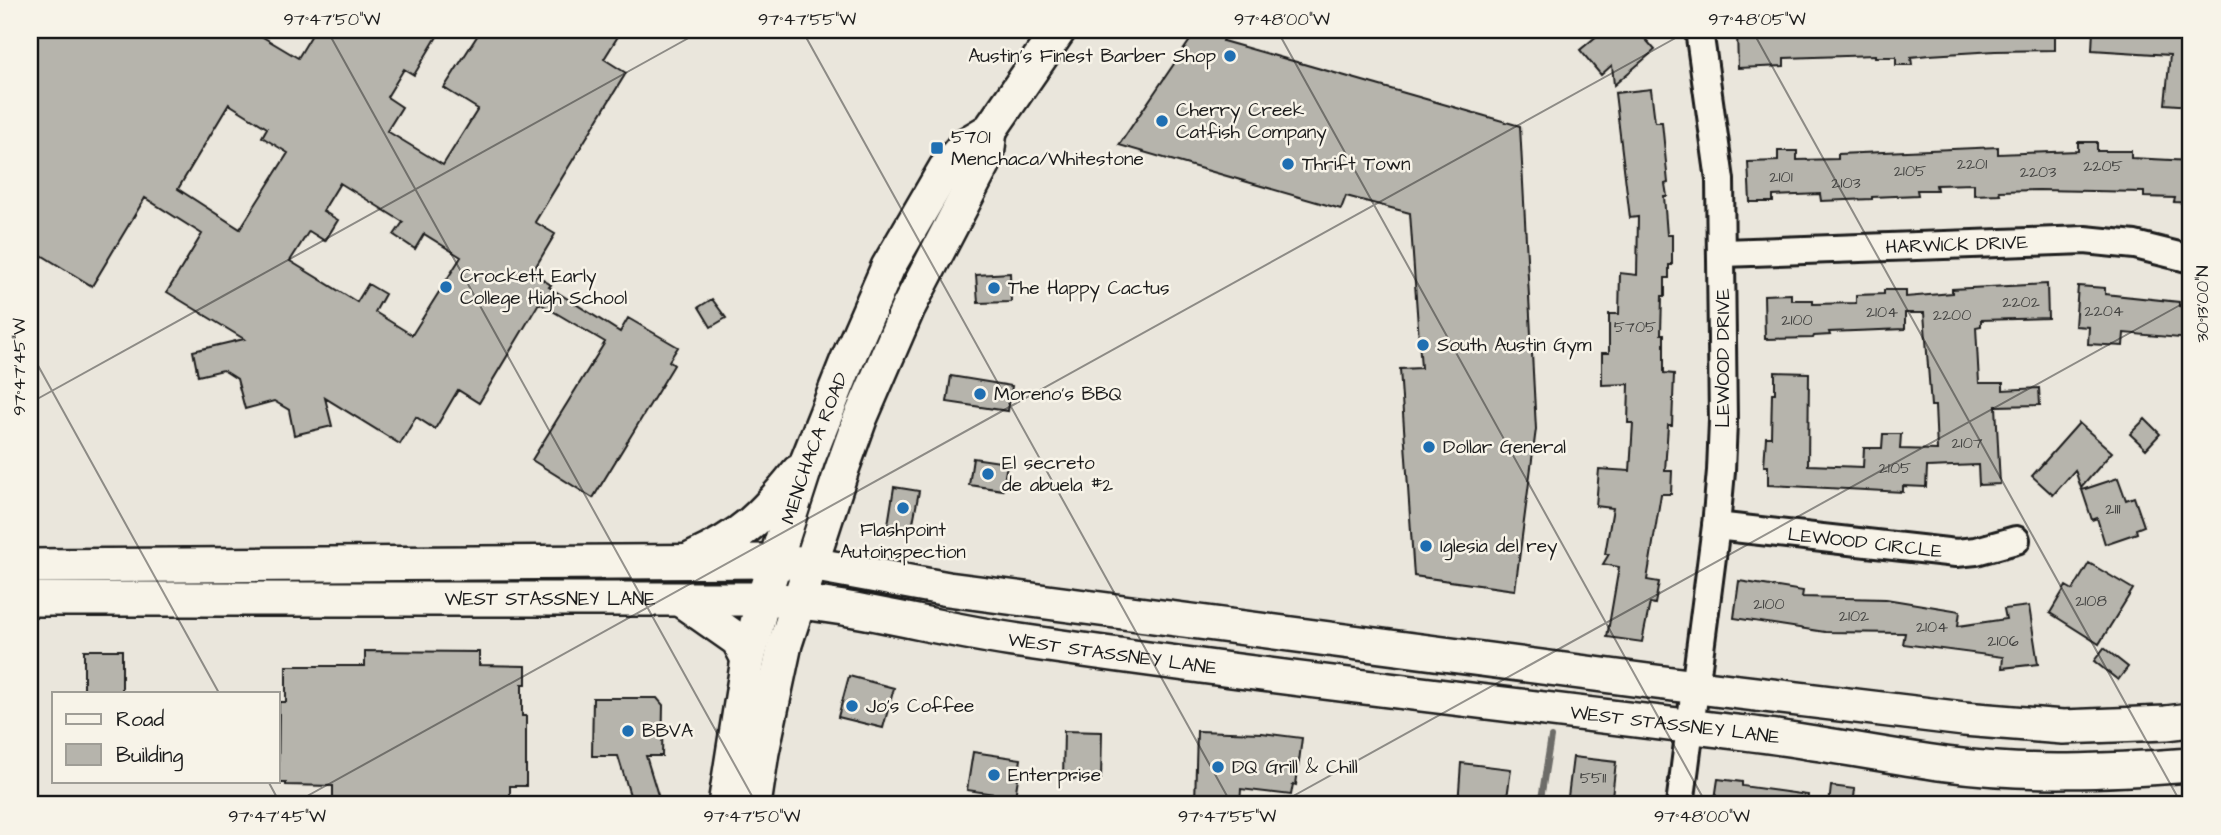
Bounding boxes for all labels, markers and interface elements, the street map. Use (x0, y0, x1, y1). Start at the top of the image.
text: 97°47'50"W (284, 7, 380, 32)
text: 97°47'55"W (758, 7, 856, 32)
text: 97°48'00"W (1234, 7, 1330, 32)
text: 97°48'05"W (1708, 7, 1806, 32)
place label: Austin's Finest Barber Shop (968, 43, 1216, 70)
marker: Austin's Finest Barber Shop (1222, 48, 1238, 64)
place label: Cherry Creek Catfish Company (1176, 97, 1327, 147)
marker: Cherry Creek Catfish Company (1154, 113, 1170, 129)
place label: 5701 Menchaca/Whitestone (951, 124, 1144, 173)
marker: 5701 Menchaca/Whitestone (929, 140, 945, 156)
place label: Thrift Town (1302, 151, 1411, 178)
house number: 2201 (1957, 153, 1987, 175)
house number: 2205 (2083, 155, 2124, 177)
marker: Thrift Town (1280, 156, 1296, 172)
house number: 2105 (1894, 160, 1927, 182)
house number: 2203 (2020, 161, 2056, 183)
house number: 2101 (1769, 166, 1793, 188)
house number: 2103 (1831, 172, 1861, 194)
street label: HARWICK DRIVE (1885, 229, 2029, 261)
place label: Crockett Early College High School (460, 263, 627, 313)
text: 30°13'00"N (2190, 265, 2215, 343)
place label: The Happy Cactus (1008, 275, 1170, 303)
marker: Crockett Early College High School (438, 279, 454, 295)
marker: The Happy Cactus (986, 280, 1002, 296)
street label: LEWOOD DRIVE (1710, 288, 1737, 428)
house number: 2202 (2002, 291, 2040, 313)
house number: 2204 (2084, 300, 2124, 322)
house number: 2104 (1866, 301, 1898, 323)
house number: 2200 (1933, 304, 1971, 326)
house number: 2100 (1781, 309, 1813, 331)
house number: 5705 (1614, 316, 1657, 338)
text: 97°47'45"W (7, 318, 32, 416)
place label: South Austin Gym (1437, 332, 1592, 360)
marker: South Austin Gym (1415, 337, 1431, 353)
street label: MENCHACA ROAD (774, 368, 855, 528)
place label: Moreno's BBQ (994, 381, 1122, 408)
marker: Moreno's BBQ (972, 386, 988, 402)
house number: 2107 (1951, 432, 1983, 454)
place label: Dollar General (1443, 434, 1566, 461)
marker: Dollar General (1421, 439, 1437, 455)
place label: El secreto de abuela #2 (1002, 450, 1113, 499)
house number: 2105 (1879, 457, 1912, 479)
marker: El secreto de abuela #2 (980, 466, 996, 482)
house number: 2111 (2105, 498, 2121, 520)
marker: Flashpoint Autoinspection (895, 500, 911, 516)
place label: Flashpoint Autoinspection (840, 517, 966, 566)
street label: LEWOOD CIRCLE (1786, 521, 1944, 565)
place label: Iglesia del rey (1440, 533, 1558, 561)
marker: Iglesia del rey (1418, 538, 1434, 554)
street label: WEST STASSNEY LANE (445, 586, 655, 613)
house number: 2108 (2075, 590, 2107, 612)
house number: 2100 (1753, 593, 1785, 615)
house number: 2102 (1839, 605, 1869, 627)
house number: 2104 (1916, 616, 1948, 638)
street label: WEST STASSNEY LANE (1006, 626, 1219, 682)
house number: 2106 (1987, 630, 2019, 652)
legend (52, 692, 280, 782)
place label: Jo's Coffee (866, 693, 974, 720)
marker: Jo's Coffee (844, 698, 860, 714)
street label: WEST STASSNEY LANE (1569, 699, 1782, 751)
text: Road (116, 705, 164, 734)
place label: BBVA (642, 718, 693, 745)
marker: BBVA (620, 723, 636, 739)
text: Building (116, 741, 184, 772)
place label: DQ Grill & Chill (1232, 754, 1358, 781)
marker: DQ Grill & Chill (1210, 759, 1226, 775)
place label: Enterprise (1008, 762, 1101, 789)
marker: Enterprise (986, 767, 1002, 783)
house number: 5511 (1580, 767, 1606, 789)
text: 97°47'45"W (228, 804, 326, 829)
text: 97°47'50"W (704, 804, 800, 829)
text: 97°47'55"W (1178, 804, 1276, 829)
text: 97°48'00"W (1654, 804, 1750, 829)

